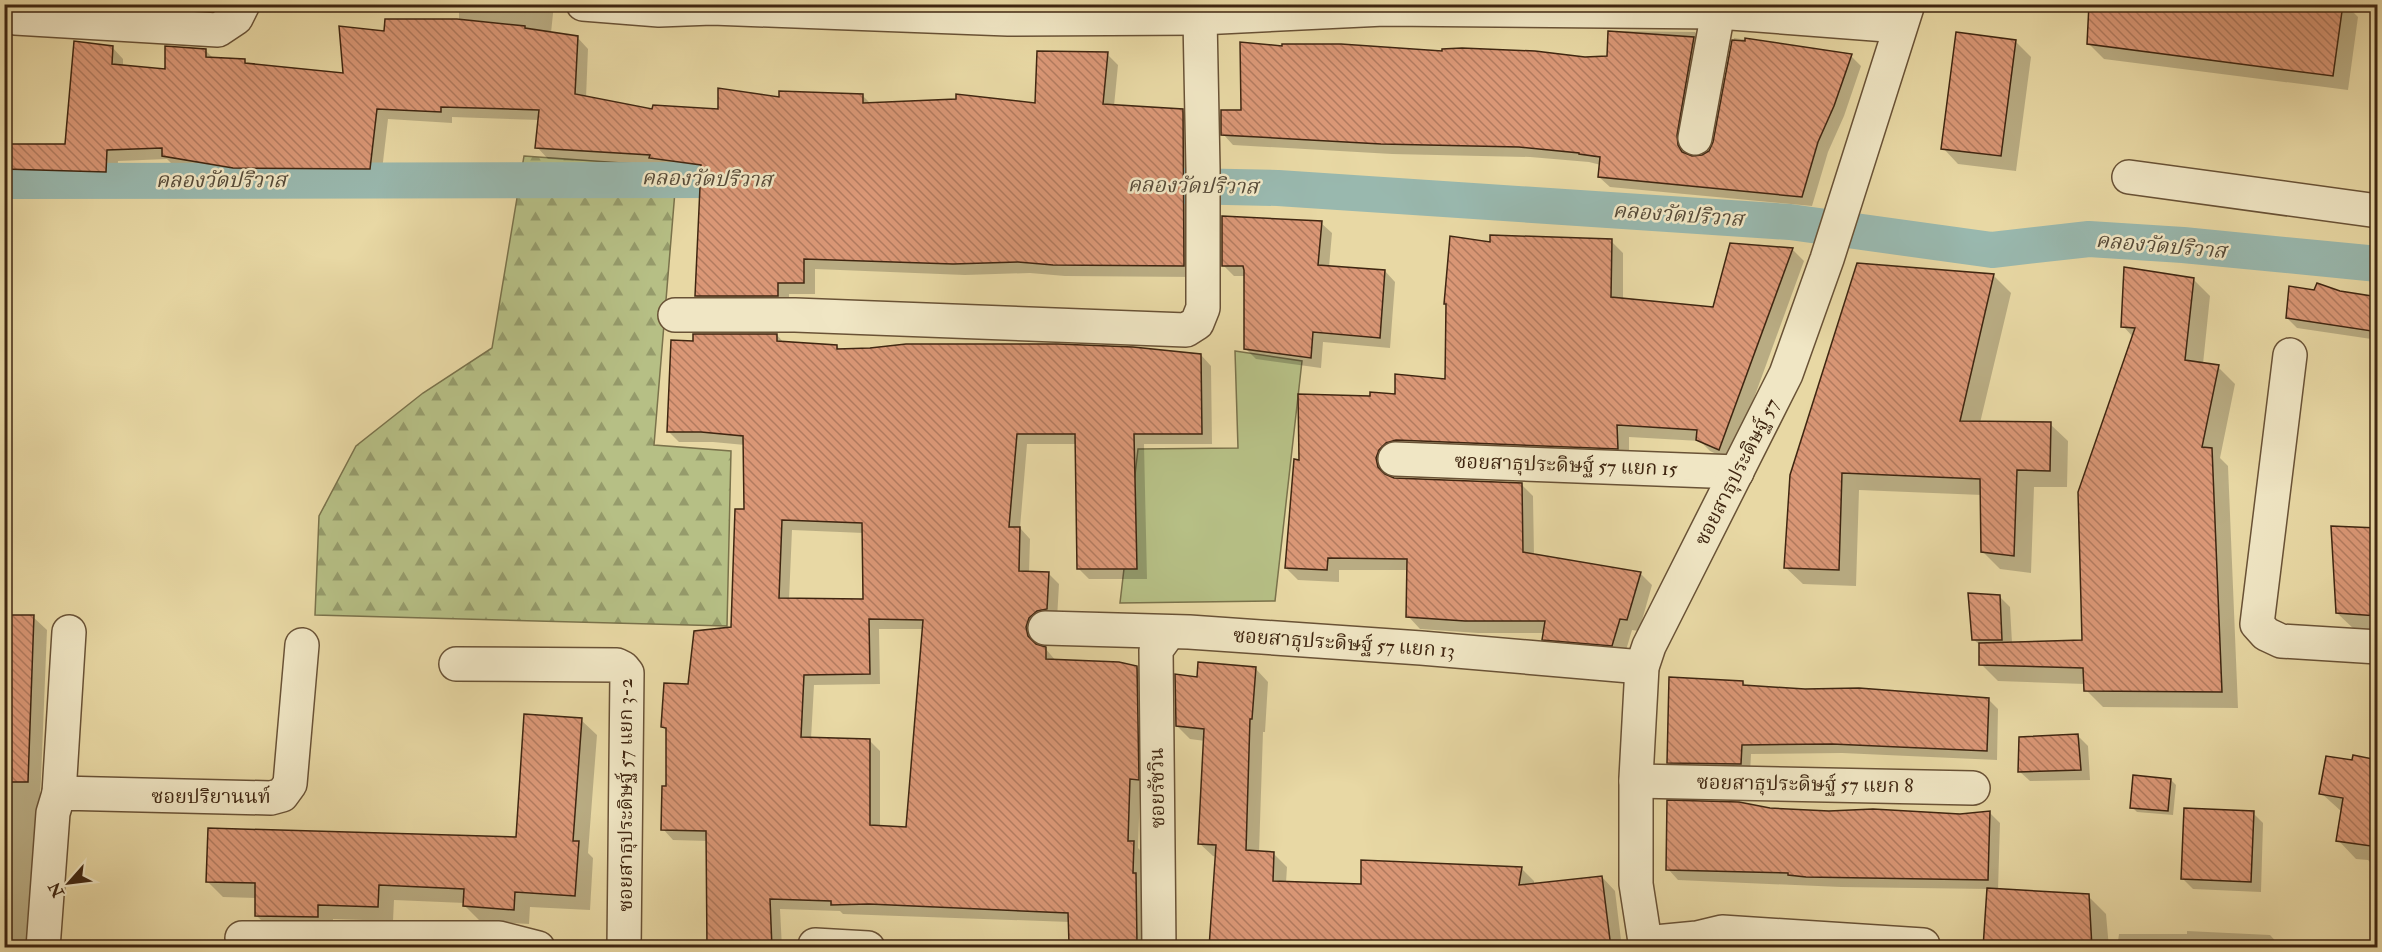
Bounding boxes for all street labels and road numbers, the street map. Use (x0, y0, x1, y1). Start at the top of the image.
street label: ซอยสาธุประดิษฐ์ 57 (1689, 394, 1785, 550)
street label: ซอยสาธุประดิษฐ์ 57 แยก 15 (1454, 449, 1678, 481)
street label: ซอยสาธุประดิษฐ์ 57 แยก 13 (1232, 623, 1456, 663)
street label: ซอยสาธุประดิษฐ์ 57 แยก 3-2 (613, 678, 638, 912)
street label: ซอยรัชวิน (1144, 747, 1170, 829)
street label: ซอยสาธุประดิษฐ์ 57 แยก 8 (1696, 770, 1914, 798)
street label: ซอยปริยานนท์ (151, 784, 271, 809)

